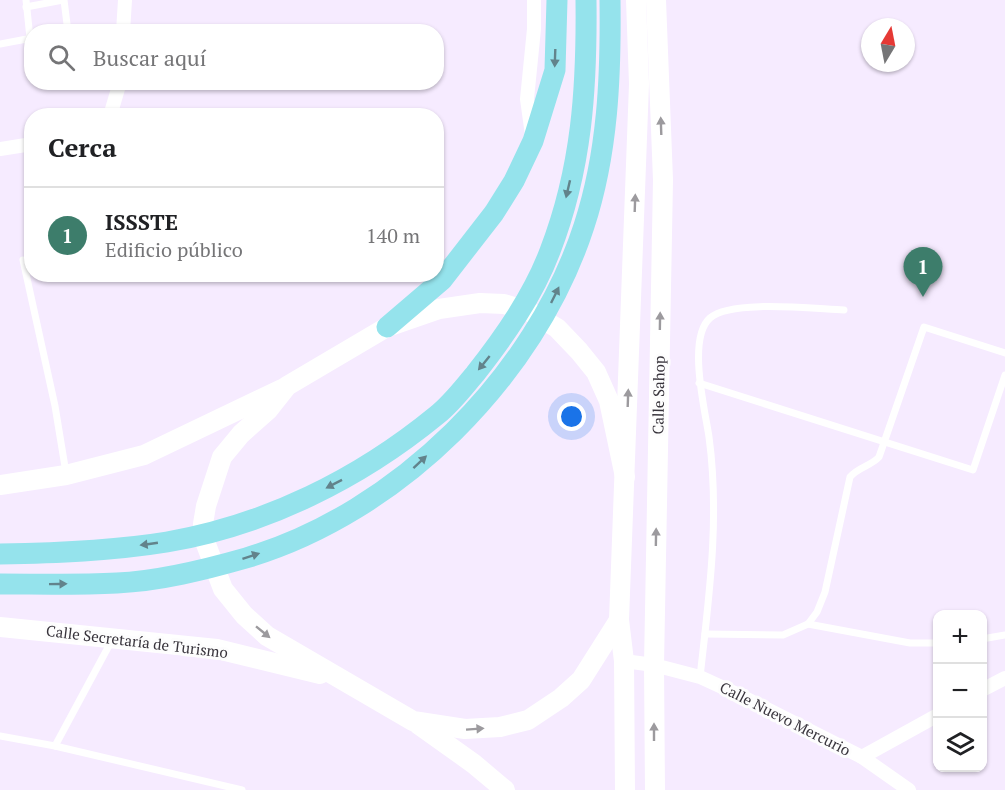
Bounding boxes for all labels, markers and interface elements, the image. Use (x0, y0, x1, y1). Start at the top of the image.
north arrow (861, 18, 915, 72)
search box (24, 24, 444, 90)
icon: search (45, 41, 78, 74)
text: Buscar aquí (93, 43, 206, 72)
one-way arrow (550, 49, 560, 68)
one-way arrow (656, 116, 666, 135)
text: Cerca (48, 130, 117, 164)
one-way arrow (563, 180, 573, 198)
one-way arrow (630, 193, 640, 212)
text: ISSSTE (105, 207, 178, 236)
text: 1 (62, 222, 73, 249)
text: 140 m (366, 222, 420, 249)
text: Edificio público (105, 236, 243, 263)
pin: 1 (904, 248, 942, 297)
one-way arrow (549, 286, 559, 304)
one-way arrow (656, 311, 665, 330)
one-way arrow (478, 355, 490, 370)
street label: Calle Sahop (647, 355, 669, 434)
one-way arrow (624, 388, 633, 407)
your location (557, 402, 586, 431)
one-way arrow (412, 456, 427, 469)
one-way arrow (325, 480, 342, 489)
one-way arrow (652, 527, 661, 546)
one-way arrow (140, 540, 159, 549)
one-way arrow (242, 551, 260, 560)
one-way arrow (49, 579, 68, 589)
map controls (933, 610, 987, 772)
button: + (933, 610, 987, 664)
street label: Calle Secretaría de Turismo (45, 620, 229, 662)
one-way arrow (255, 625, 271, 638)
button: − (933, 664, 987, 718)
street label: Calle Nuevo Mercurio (717, 676, 854, 760)
button: layers (933, 718, 987, 772)
one-way arrow (649, 722, 659, 741)
one-way arrow (465, 724, 484, 733)

